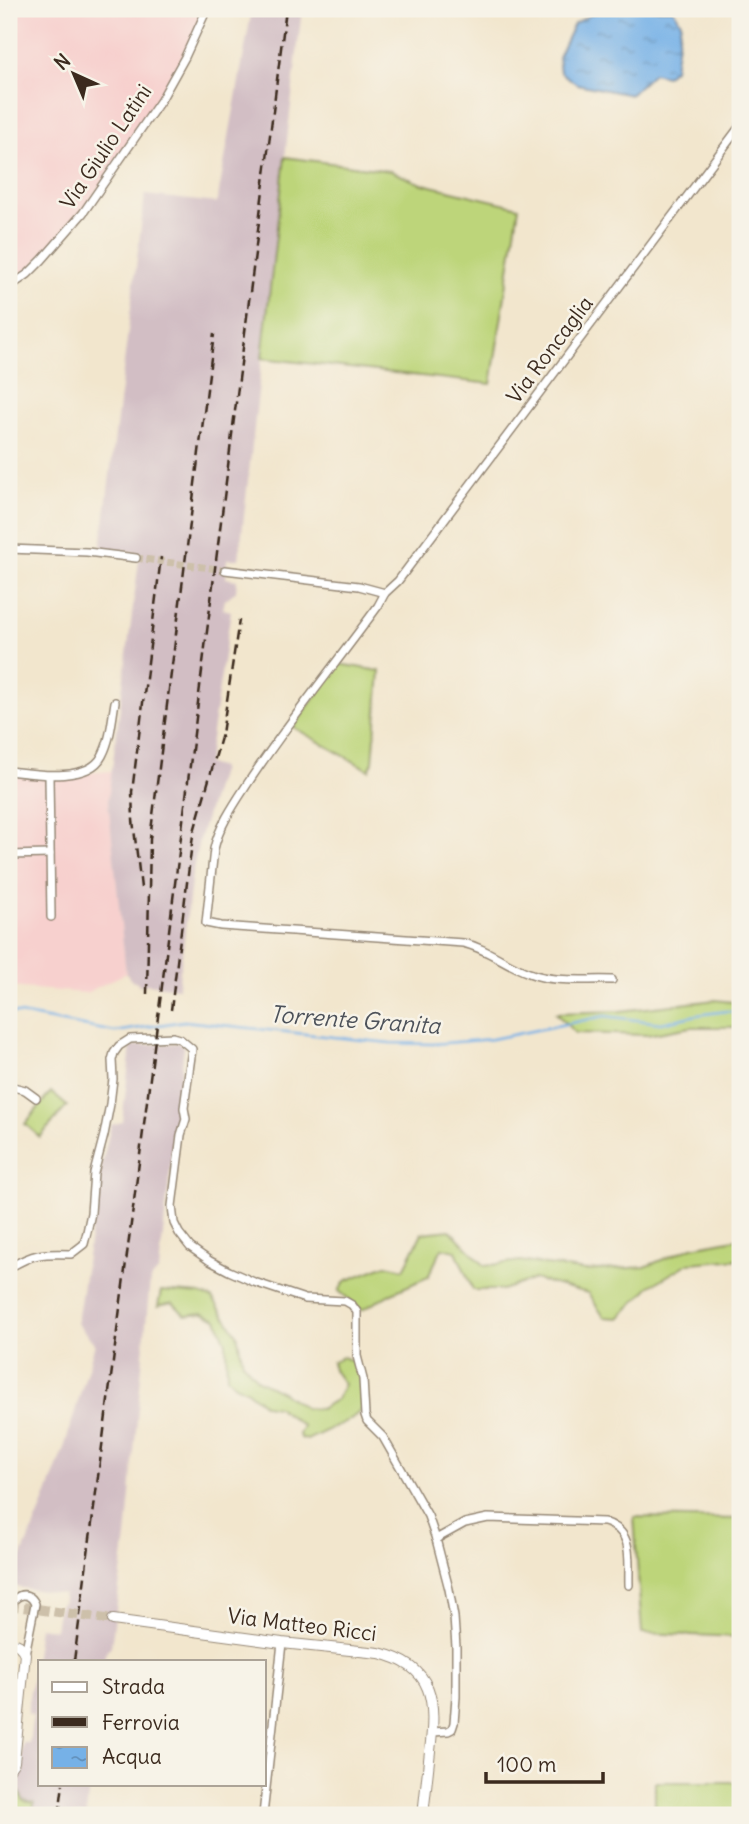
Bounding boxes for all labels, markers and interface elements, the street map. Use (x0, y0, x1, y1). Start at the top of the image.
north arrow (38, 38, 108, 108)
text: N (49, 49, 75, 75)
street label: Via Giulio Latini (54, 79, 157, 214)
street label: Via Roncaglia (500, 291, 599, 409)
water label: Torrente Granita (269, 999, 443, 1040)
street label: Via Matteo Ricci (226, 1602, 378, 1647)
legend (38, 1660, 266, 1786)
text: Strada (102, 1673, 165, 1700)
text: Ferrovia (102, 1709, 180, 1736)
scale bar (486, 1740, 604, 1784)
text: Acqua (102, 1743, 162, 1770)
text: 100 m (497, 1751, 556, 1778)

